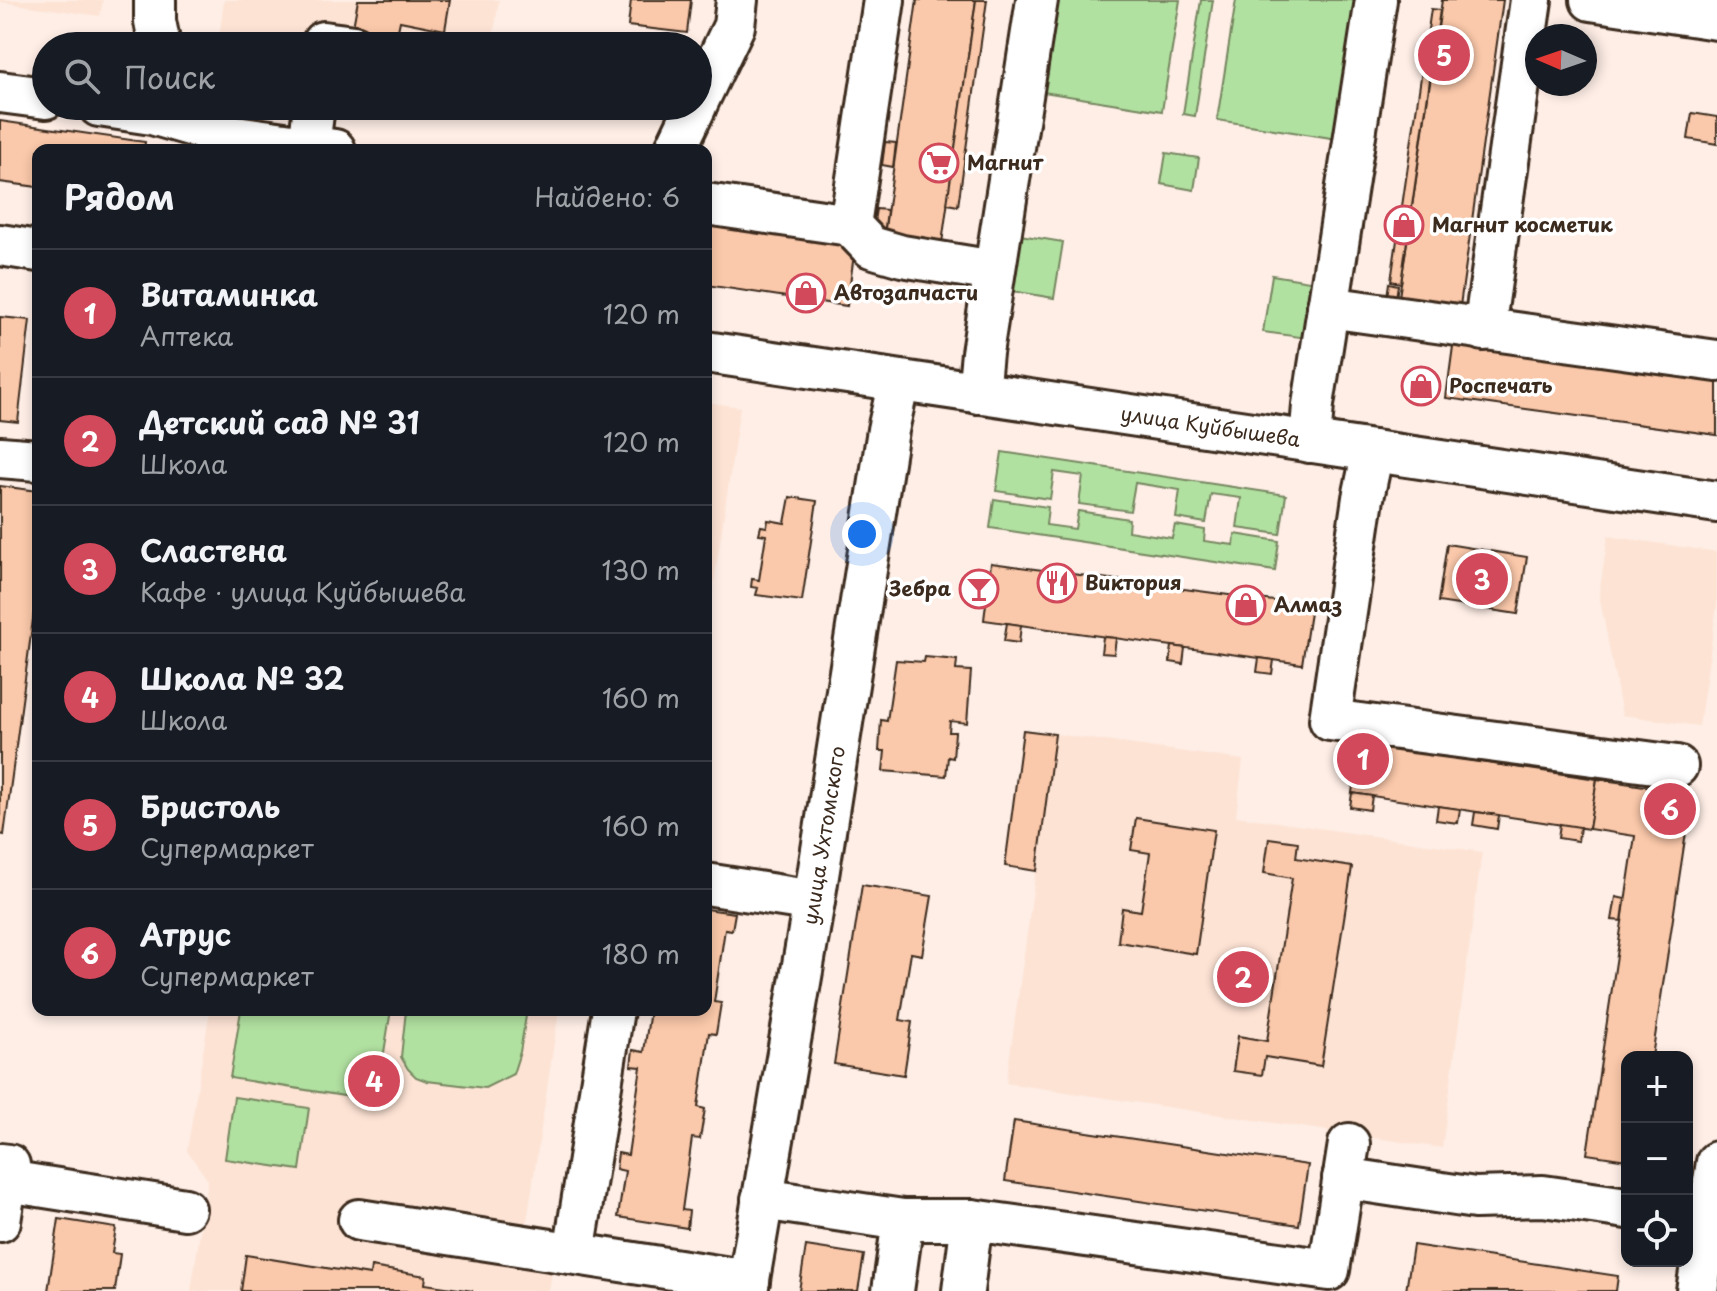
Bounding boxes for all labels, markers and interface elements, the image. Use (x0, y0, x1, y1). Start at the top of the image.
north arrow (1525, 24, 1597, 96)
pin: 5 (1418, 25, 1470, 85)
search box (32, 32, 712, 120)
icon: search (60, 54, 104, 98)
text: Поиск (124, 54, 215, 99)
supermarket icon: Магнит (918, 142, 960, 184)
place label: Магнит (967, 147, 1044, 177)
text: Рядом (64, 170, 175, 222)
text: Найдено: 6 (534, 177, 680, 216)
shop icon: Магнит косметик (1383, 204, 1425, 246)
place label: Магнит косметик (1432, 209, 1613, 239)
text: Витаминка (140, 271, 318, 316)
shop icon: Автозапчасти (785, 272, 827, 314)
place label: Автозапчасти (834, 277, 978, 307)
text: 1 (84, 294, 96, 333)
text: 120 m (603, 294, 680, 333)
text: Аптека (140, 316, 233, 355)
shop icon: Роспечать (1400, 365, 1442, 407)
place label: Роспечать (1449, 370, 1552, 400)
street label: улица Куйбышева (1119, 398, 1303, 454)
text: Детский сад № 31 (140, 399, 420, 444)
text: 2 (81, 422, 99, 461)
text: 120 m (603, 422, 680, 461)
text: Школа (140, 444, 227, 483)
your location (842, 514, 882, 554)
text: Сластена (140, 527, 287, 572)
pin: 3 (1456, 549, 1508, 609)
text: 3 (81, 550, 99, 589)
text: 130 m (601, 550, 680, 589)
restaurant icon: Виктория (1036, 562, 1078, 604)
place label: Виктория (1085, 567, 1182, 597)
bar icon: Зебра (958, 568, 1000, 610)
text: Кафе · улица Куйбышева (140, 572, 465, 611)
place label: Зебра (888, 573, 951, 603)
shop icon: Алмаз (1225, 584, 1267, 626)
place label: Алмаз (1274, 589, 1342, 619)
text: Школа № 32 (140, 655, 344, 700)
text: 4 (81, 678, 99, 717)
text: 160 m (602, 678, 680, 717)
text: Школа (140, 700, 227, 739)
pin: 1 (1337, 729, 1389, 789)
street label: улица Ухтомского (794, 744, 852, 927)
pin: 6 (1644, 779, 1696, 839)
text: Бристоль (140, 783, 280, 828)
text: 5 (82, 806, 98, 845)
text: 160 m (602, 806, 680, 845)
text: Супермаркет (140, 828, 314, 867)
text: Атрус (140, 911, 231, 956)
text: 6 (81, 934, 99, 973)
text: 180 m (602, 934, 680, 973)
pin: 2 (1217, 947, 1269, 1007)
text: Супермаркет (140, 956, 314, 995)
pin: 4 (348, 1051, 400, 1111)
map controls (1621, 1051, 1693, 1267)
button: + (1621, 1051, 1693, 1123)
button: − (1621, 1123, 1693, 1195)
button: locate (1621, 1195, 1693, 1267)

